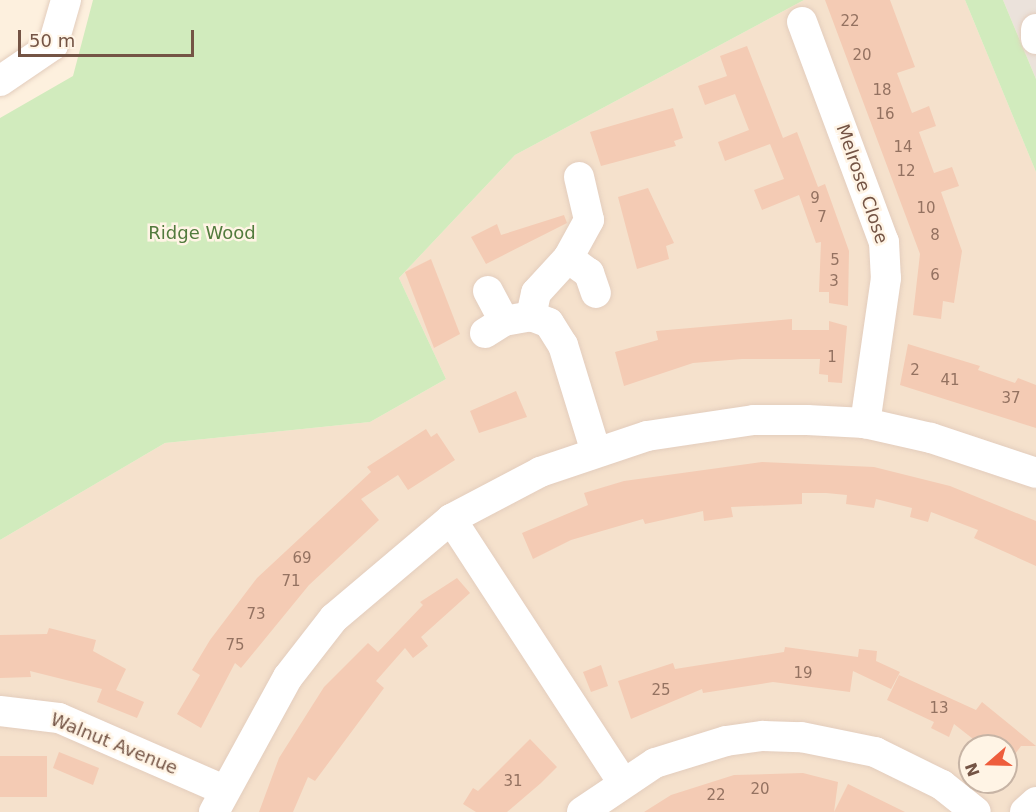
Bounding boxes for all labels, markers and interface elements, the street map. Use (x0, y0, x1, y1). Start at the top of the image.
house number: 22 (840, 13, 860, 31)
scale bar (21, 18, 196, 56)
text: 50 m (29, 30, 75, 51)
house number: 20 (852, 47, 872, 65)
house number: 18 (872, 82, 892, 100)
house number: 16 (875, 106, 895, 124)
street label: Melrose Close (831, 121, 893, 247)
house number: 14 (893, 139, 913, 157)
house number: 12 (896, 163, 916, 181)
house number: 9 (810, 190, 820, 208)
house number: 10 (916, 200, 936, 218)
house number: 7 (817, 209, 827, 227)
park label: Ridge Wood (148, 222, 256, 244)
house number: 8 (930, 227, 940, 245)
house number: 5 (830, 252, 840, 270)
house number: 6 (930, 267, 940, 285)
house number: 3 (829, 273, 839, 291)
house number: 1 (827, 349, 837, 367)
house number: 2 (910, 362, 920, 380)
house number: 41 (940, 372, 960, 390)
house number: 37 (1001, 390, 1021, 408)
house number: 69 (292, 550, 312, 568)
house number: 71 (281, 573, 301, 591)
house number: 73 (246, 606, 266, 624)
house number: 75 (225, 637, 245, 655)
house number: 19 (793, 665, 813, 683)
house number: 25 (651, 682, 671, 700)
house number: 13 (929, 700, 949, 718)
street label: Walnut Avenue (47, 709, 181, 779)
north arrow (958, 734, 1018, 794)
text: N (961, 760, 984, 779)
house number: 31 (503, 773, 523, 791)
house number: 20 (750, 781, 770, 799)
house number: 22 (706, 787, 726, 805)

